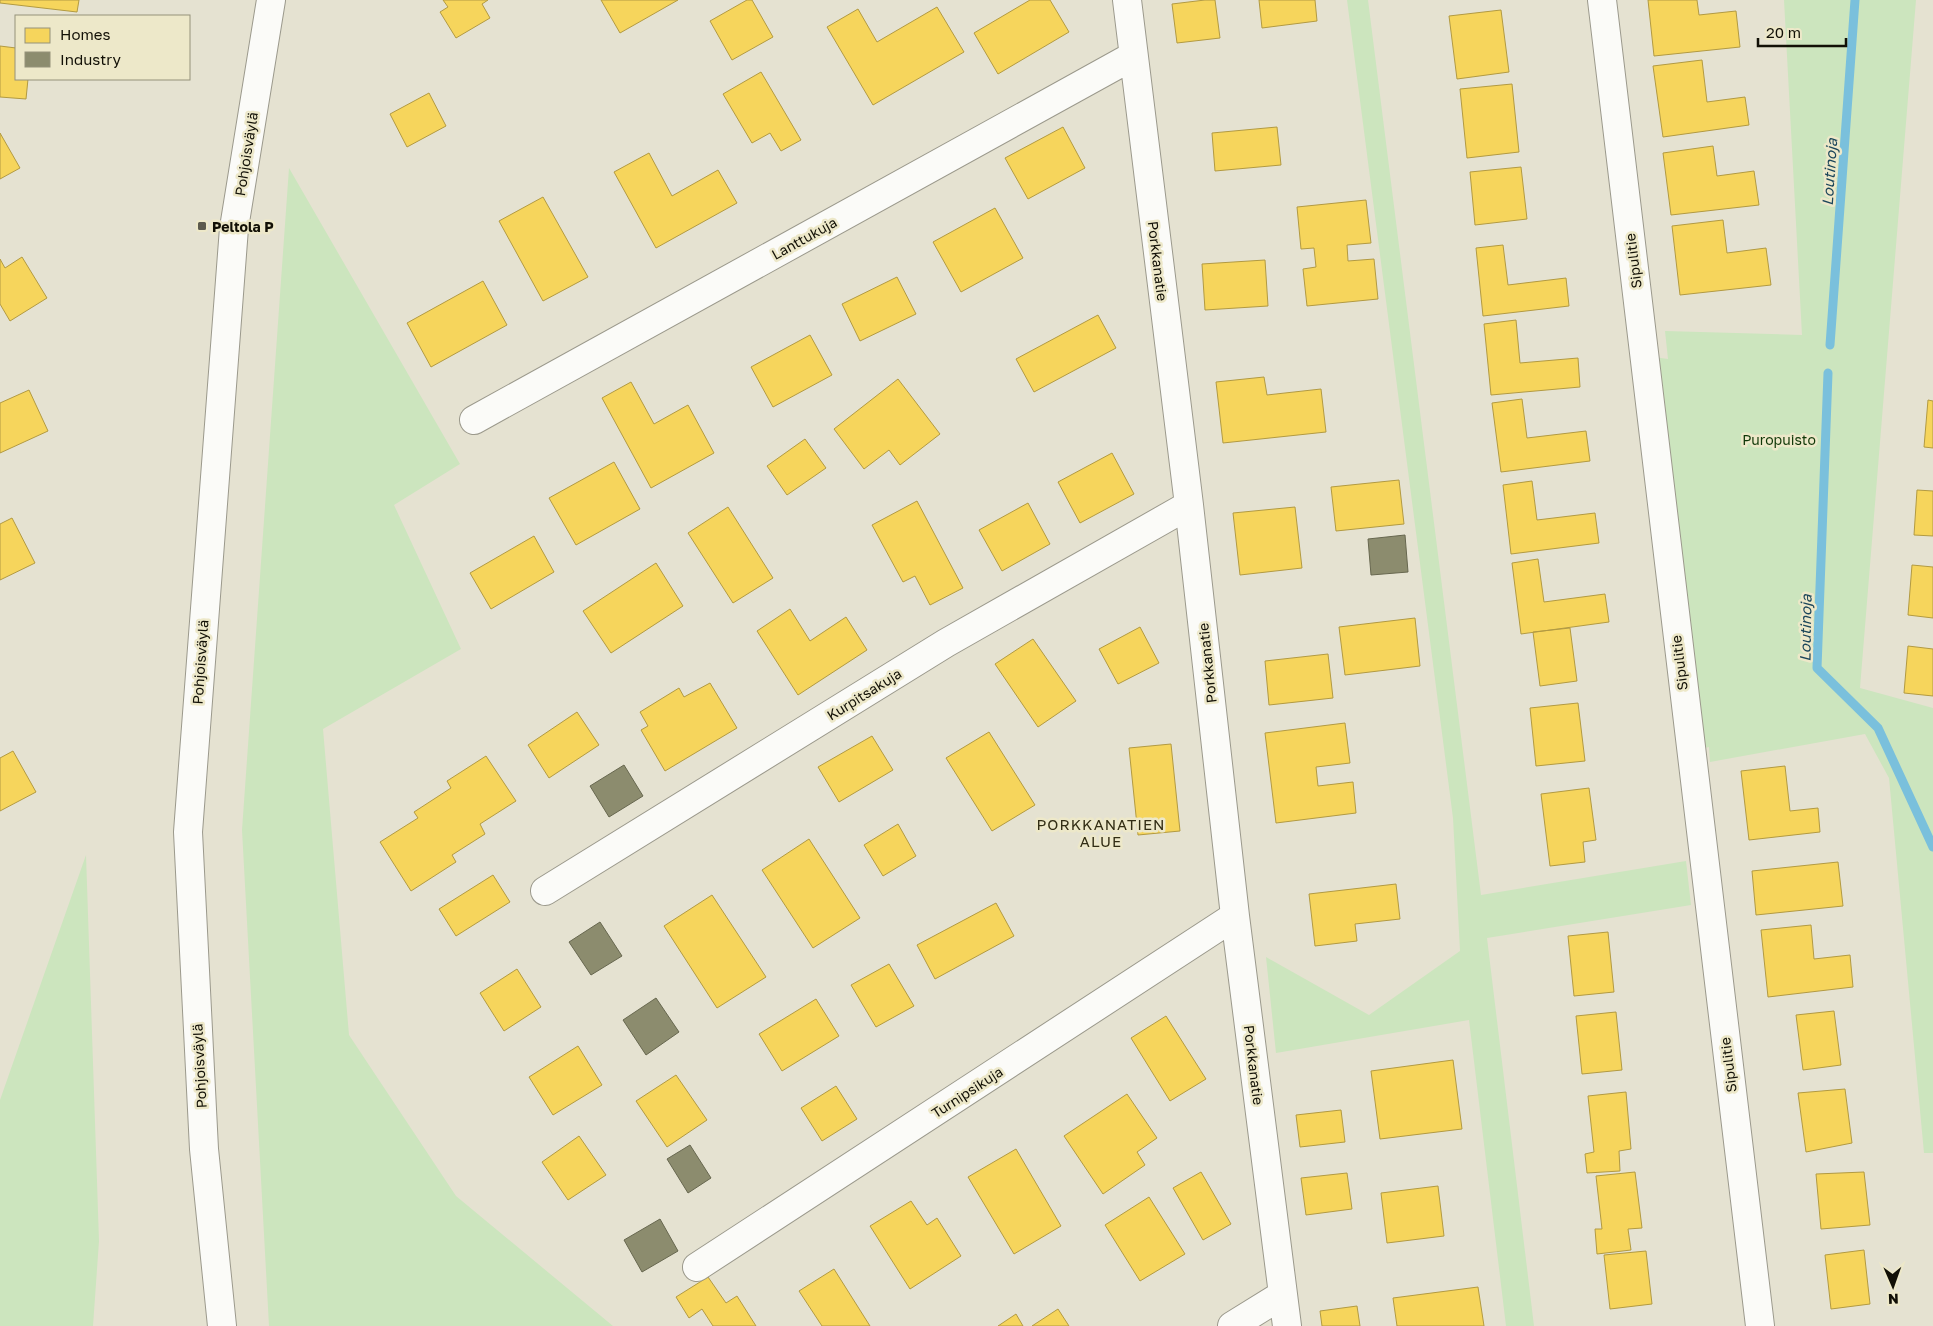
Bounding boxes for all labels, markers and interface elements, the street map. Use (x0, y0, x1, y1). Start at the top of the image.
legend (15, 15, 190, 80)
scale bar (1758, 15, 1846, 47)
text: 20 m (1766, 23, 1801, 41)
text: Homes (60, 25, 110, 43)
text: Industry (60, 50, 121, 68)
street label: Pohjoisväylä (231, 111, 261, 197)
water label: Loutinoja (1818, 137, 1841, 206)
street label: Lanttukuja (768, 213, 840, 263)
place label: Peltola P (212, 218, 274, 235)
marker: Peltola P (196, 220, 208, 232)
street label: Porkkanatie (1145, 220, 1171, 302)
street label: Sipulitie (1621, 232, 1645, 290)
park label: Puropuisto (1742, 431, 1816, 448)
water label: Loutinoja (1795, 594, 1816, 662)
street label: Pohjoisväylä (189, 619, 211, 705)
street label: Porkkanatie (1194, 622, 1220, 704)
street label: Sipulitie (1667, 634, 1691, 692)
street label: Kurpitsakuja (824, 664, 904, 724)
district label: PORKKANATIEN ALUE (1037, 815, 1166, 850)
street label: Pohjoisväylä (188, 1023, 210, 1109)
street label: Porkkanatie (1241, 1024, 1267, 1106)
street label: Sipulitie (1716, 1036, 1740, 1094)
street label: Turnipsikuja (928, 1063, 1006, 1121)
north arrow (1868, 1261, 1918, 1311)
text: N (1888, 1291, 1899, 1308)

